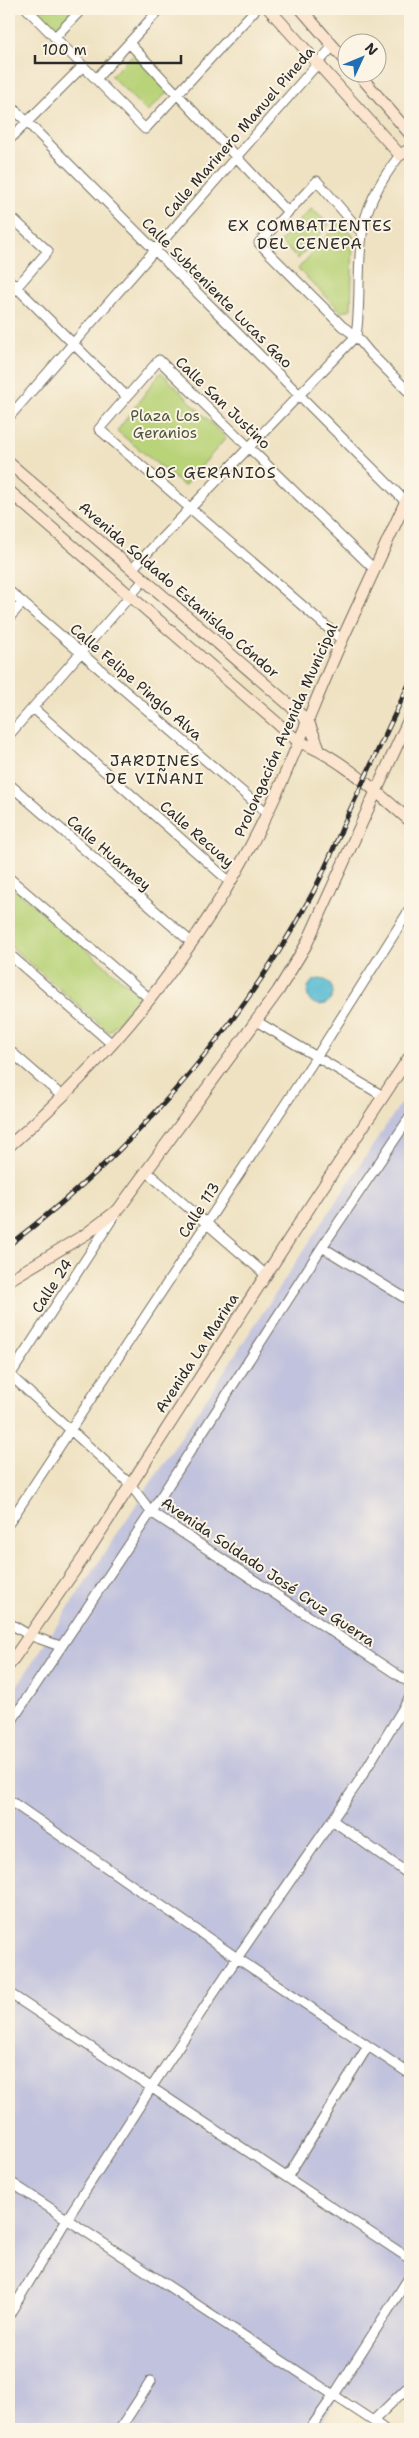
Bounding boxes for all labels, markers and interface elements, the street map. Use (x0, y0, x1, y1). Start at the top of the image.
scale bar (35, 32, 181, 64)
north arrow (336, 32, 386, 82)
text: N (361, 39, 382, 59)
text: 100 m (42, 40, 87, 60)
street label: Calle Marinero Manuel Pineda (159, 42, 319, 222)
street label: Calle Subteniente Lucas Gao (137, 213, 297, 373)
district label: EX COMBATIENTES DEL CENEPA (227, 215, 393, 254)
street label: Calle San Justino (171, 352, 275, 454)
park label: Plaza Los Geranios (130, 406, 200, 443)
district label: LOS GERANIOS (145, 462, 277, 483)
street label: Avenida Soldado Estanislao Cóndor (74, 497, 284, 683)
street label: Calle Felipe Pinglo Alva (66, 619, 207, 745)
street label: Prolongación Avenida Municipal (230, 619, 343, 840)
district label: JARDINES DE VIÑANI (105, 750, 205, 789)
street label: Calle Recuay (156, 796, 238, 872)
street label: Calle Huarmey (63, 811, 155, 895)
street label: Calle 113 (174, 1178, 224, 1242)
street label: Calle 24 (27, 1255, 77, 1317)
street label: Avenida La Marina (151, 1289, 244, 1417)
street label: Avenida Soldado José Cruz Guerra (157, 1493, 379, 1652)

